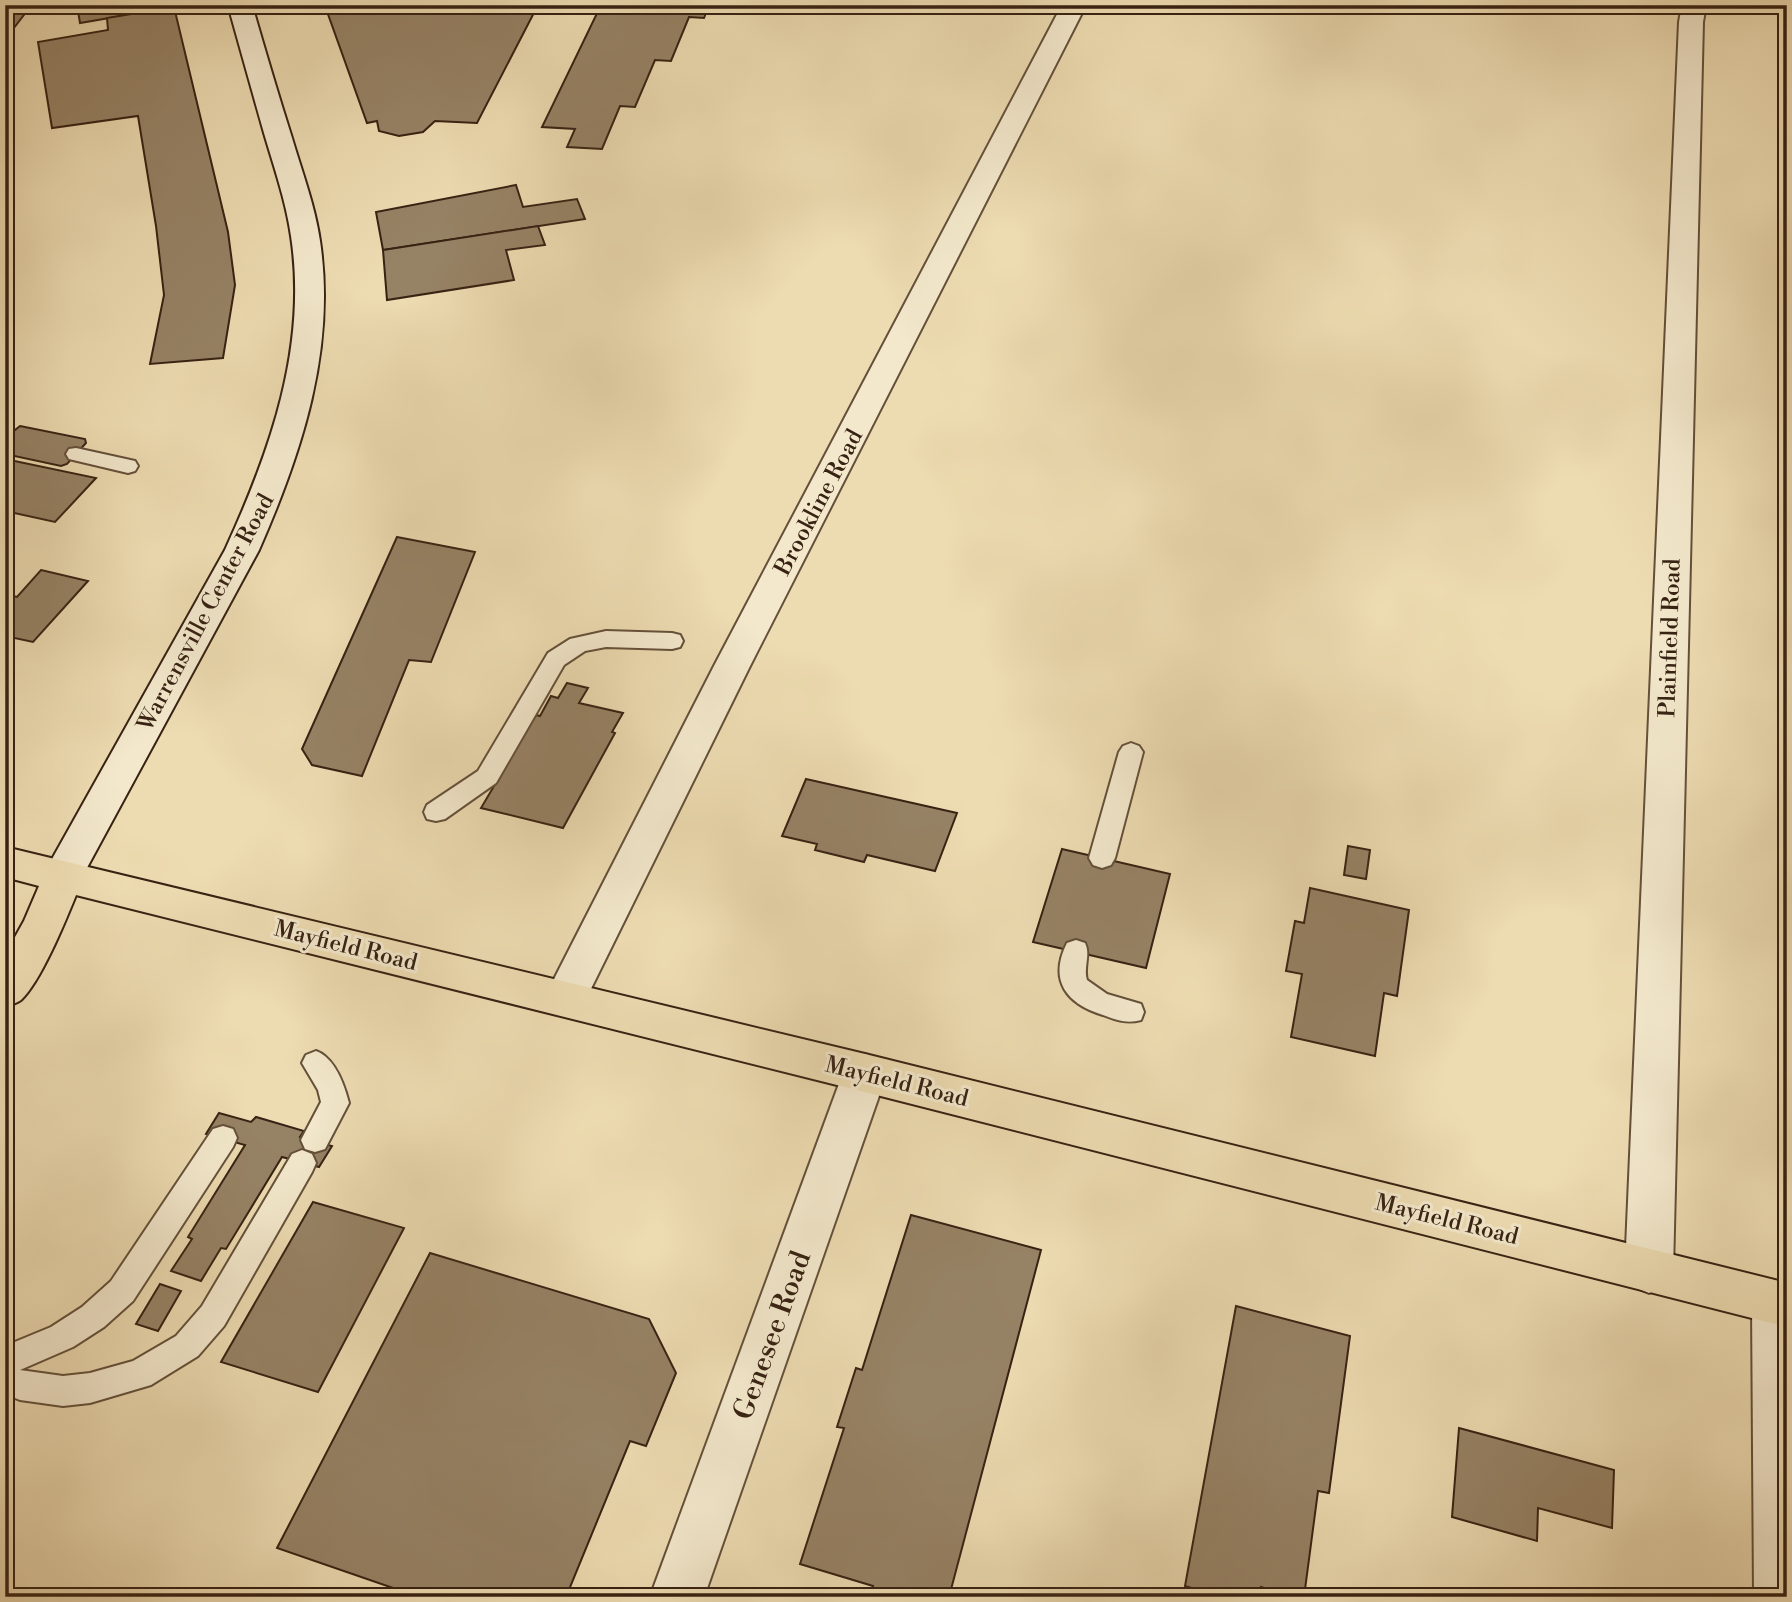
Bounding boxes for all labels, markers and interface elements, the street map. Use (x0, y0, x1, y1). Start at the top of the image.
street label: Brookline Road (768, 425, 869, 581)
street label: Warrensville Center Road (131, 489, 280, 737)
street label: Plainfield Road (1653, 558, 1687, 718)
street label: Mayfield Road (271, 915, 420, 977)
street label: Mayfield Road (822, 1051, 971, 1113)
street label: Mayfield Road (1372, 1189, 1521, 1251)
street label: Genesee Road (726, 1246, 819, 1425)

